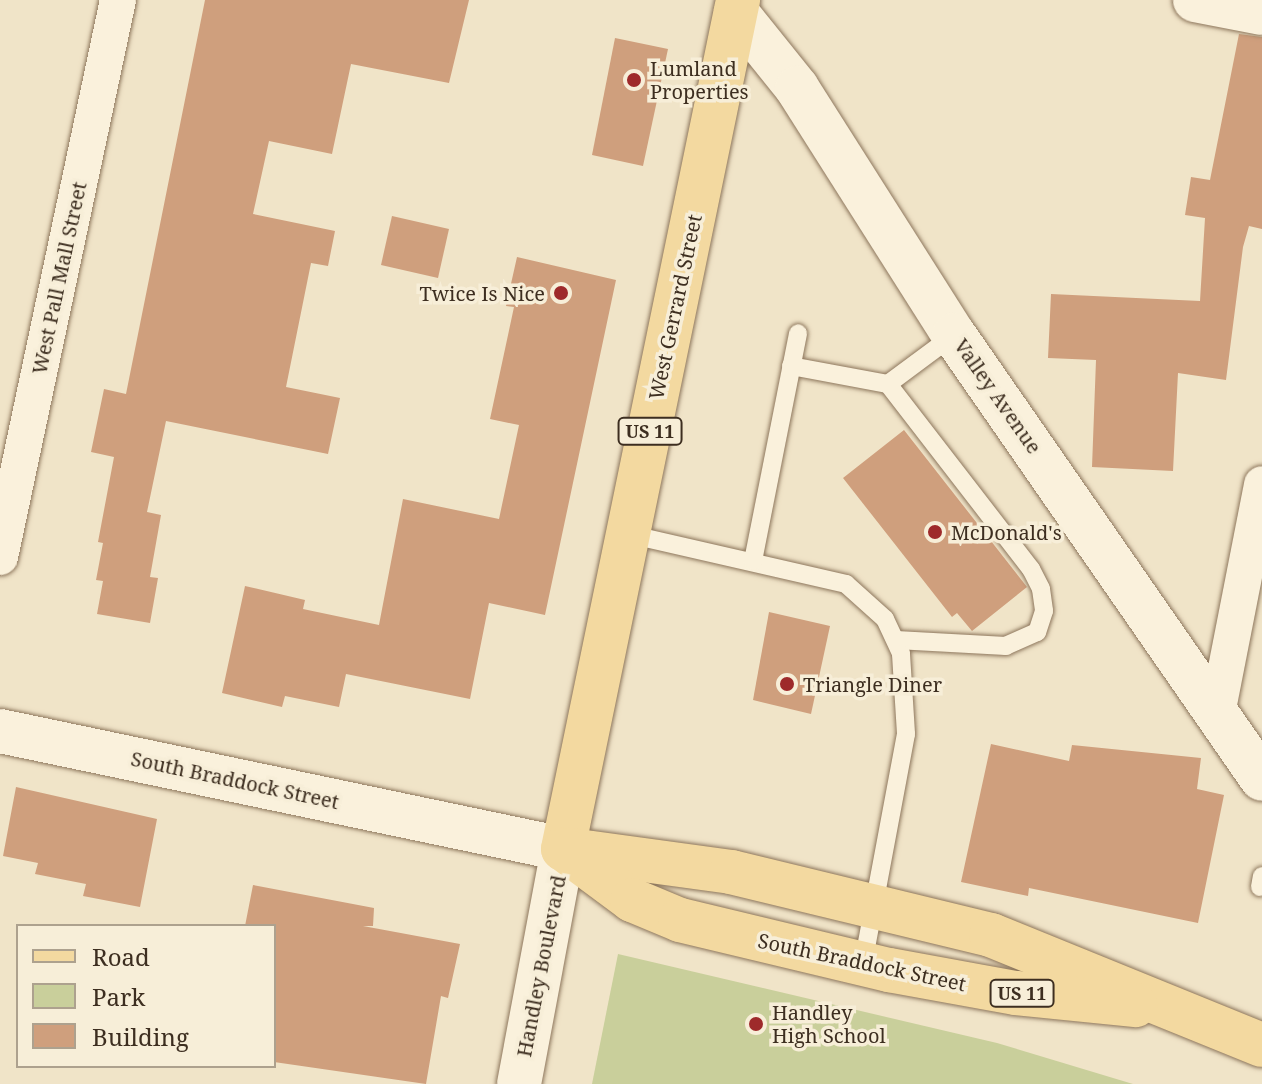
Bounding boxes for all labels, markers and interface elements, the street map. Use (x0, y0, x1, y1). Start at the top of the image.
place label: Lumland Properties (650, 56, 749, 103)
marker: Lumland Properties (625, 71, 643, 89)
street label: West Pall Mall Street (27, 180, 91, 376)
street label: West Gerrard Street (644, 212, 706, 402)
place label: Twice Is Nice (420, 281, 545, 305)
marker: Twice Is Nice (552, 284, 570, 302)
street label: Valley Avenue (950, 334, 1046, 458)
road number: US 11 (616, 417, 684, 445)
place label: McDonald's (951, 520, 1062, 544)
marker: McDonald's (926, 523, 944, 541)
place label: Triangle Diner (803, 672, 942, 696)
marker: Triangle Diner (778, 675, 796, 693)
street label: South Braddock Street (129, 746, 341, 814)
street label: Handley Boulevard (512, 873, 570, 1059)
legend (16, 924, 276, 1068)
street label: South Braddock Street (756, 928, 968, 996)
text: Road (92, 940, 150, 973)
road number: US 11 (988, 979, 1056, 1007)
text: Park (92, 980, 145, 1013)
place label: Handley High School (772, 1000, 886, 1047)
marker: Handley High School (747, 1015, 765, 1033)
text: Building (92, 1020, 189, 1053)

